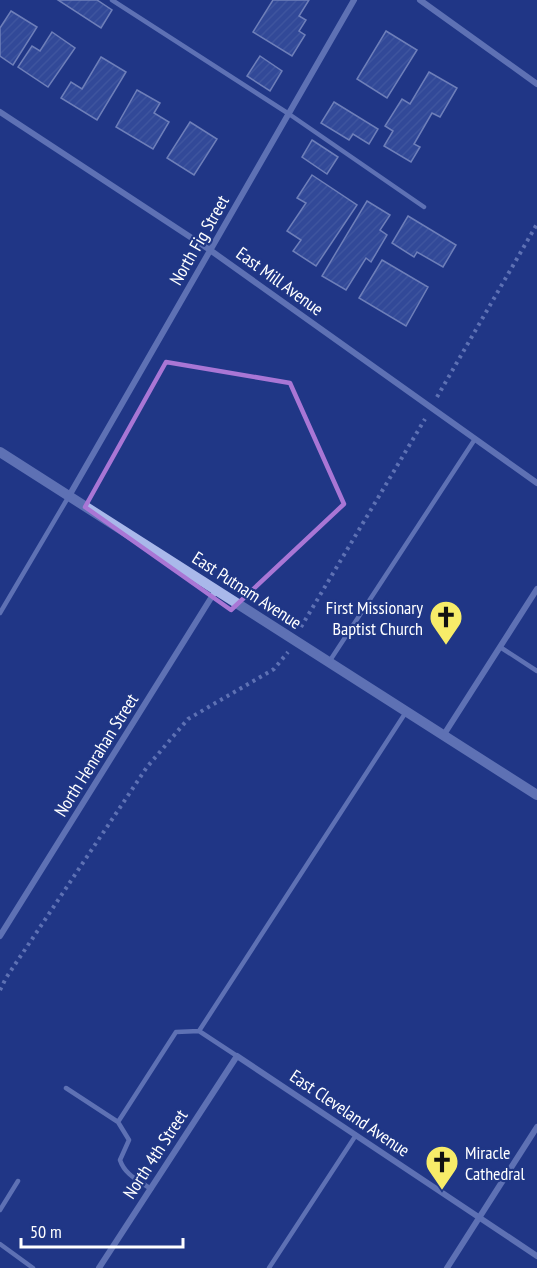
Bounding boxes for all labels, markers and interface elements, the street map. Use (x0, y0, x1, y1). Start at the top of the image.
street label: North Fig Street (164, 191, 234, 289)
street label: East Mill Avenue (232, 242, 328, 320)
street label: East Putnam Avenue (188, 546, 306, 634)
place label: First Missionary Baptist Church (326, 596, 423, 640)
church icon: First Missionary Baptist Church (428, 599, 464, 646)
street label: North Henrahan Street (49, 689, 143, 821)
street label: East Cleveland Avenue (286, 1064, 414, 1162)
street label: North 4th Street (118, 1105, 192, 1203)
place label: Miracle Cathedral (465, 1141, 525, 1185)
church icon: Miracle Cathedral (424, 1144, 460, 1191)
scale bar (21, 1211, 183, 1249)
text: 50 m (30, 1220, 62, 1243)

